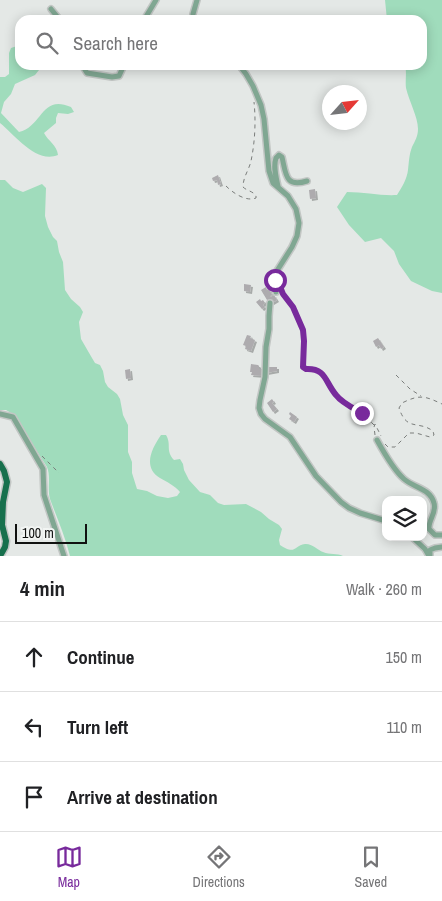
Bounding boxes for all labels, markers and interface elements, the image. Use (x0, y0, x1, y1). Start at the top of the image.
search box (15, 15, 427, 70)
icon: search (33, 29, 61, 57)
text: Search here (73, 30, 158, 56)
north arrow (322, 85, 367, 130)
route start (264, 269, 287, 292)
route end (351, 402, 374, 425)
map controls (382, 496, 427, 541)
button: layers (382, 496, 427, 541)
scale bar (15, 521, 88, 544)
text: 100 m (22, 524, 54, 542)
text: 4 min (20, 574, 65, 603)
text: Walk · 260 m (346, 578, 422, 600)
icon: ahead (20, 643, 48, 671)
text: Continue (67, 644, 135, 670)
text: 150 m (386, 646, 422, 668)
icon: left (20, 713, 48, 741)
text: Turn left (67, 714, 128, 740)
text: 110 m (386, 716, 422, 738)
icon: arrive (20, 783, 48, 811)
text: Arrive at destination (67, 784, 218, 810)
tab: Map (55, 843, 83, 891)
tab: Directions (193, 843, 245, 891)
tab: Saved (355, 843, 387, 891)

